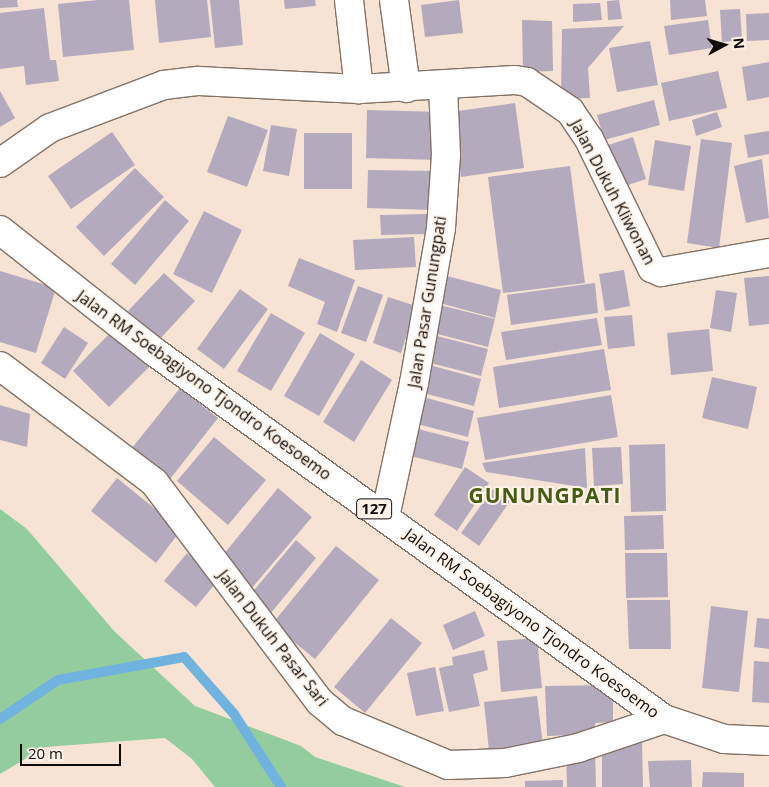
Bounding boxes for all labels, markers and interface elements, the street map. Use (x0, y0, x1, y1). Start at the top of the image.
north arrow (699, 20, 749, 70)
text: N (729, 37, 749, 50)
street label: Jalan Dukuh Kliwonan (566, 116, 660, 268)
street label: Jalan Pasar Gunungpati (404, 215, 450, 389)
street label: Jalan RM Soebagiyono Tjondro Koesoemo (73, 286, 335, 484)
district label: GUNUNGPATI (467, 482, 623, 508)
road number: 127 (355, 496, 393, 522)
street label: Jalan RM Soebagiyono Tjondro Koesoemo (401, 524, 663, 722)
street label: Jalan Dukuh Pasar Sari (214, 566, 332, 710)
scale bar (22, 734, 124, 766)
text: 20 m (28, 743, 63, 763)

